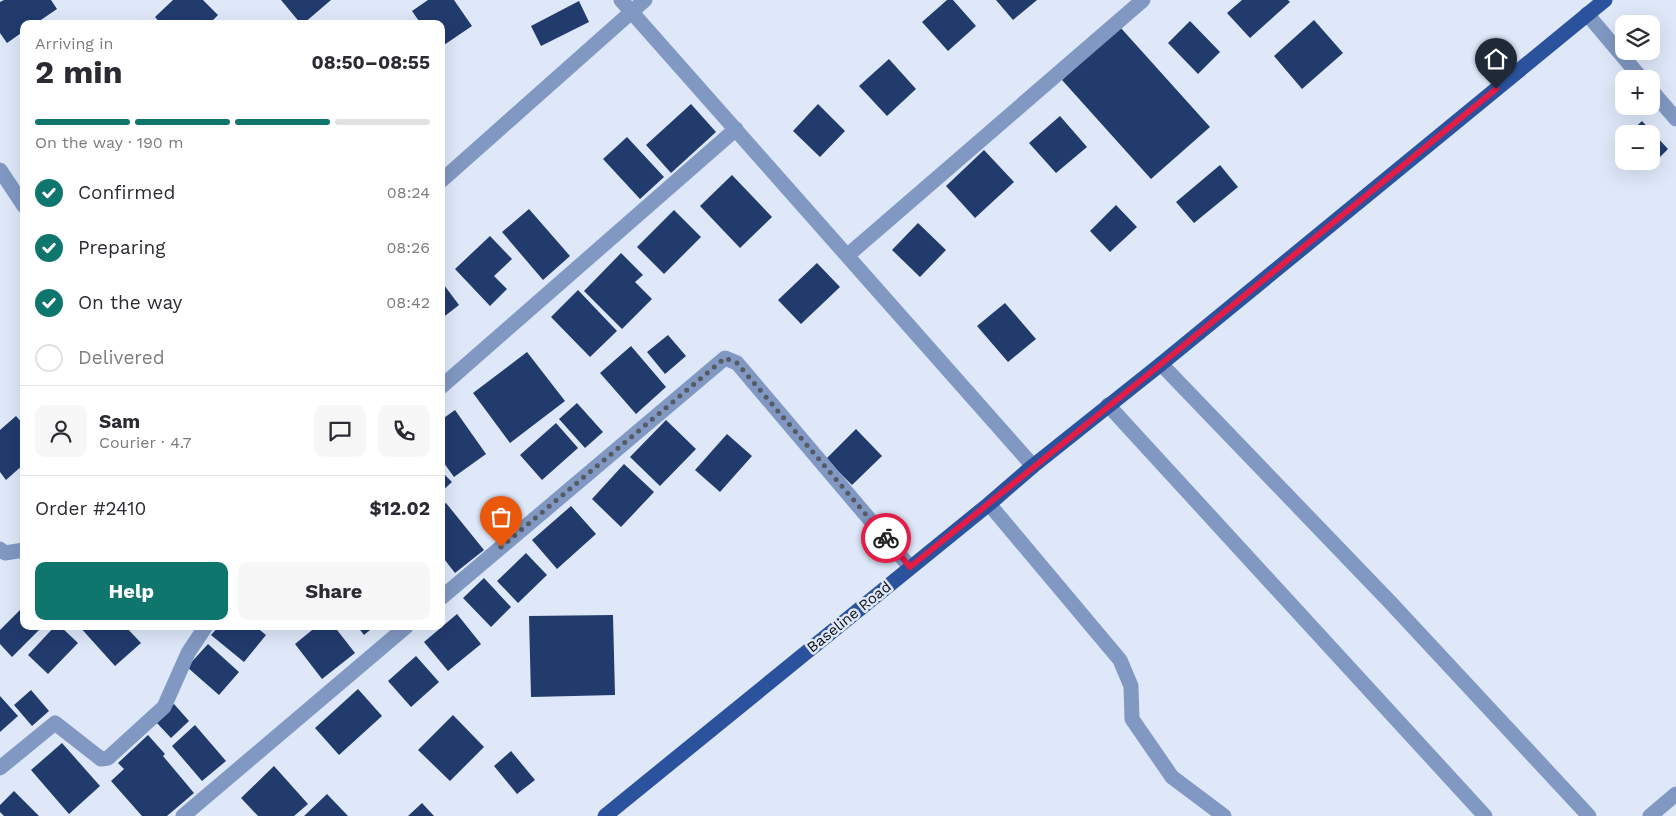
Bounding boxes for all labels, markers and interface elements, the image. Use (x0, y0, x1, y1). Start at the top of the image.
map controls (1615, 15, 1660, 170)
button: layers (1615, 15, 1660, 60)
text: Arriving in (35, 34, 113, 53)
pin (1475, 38, 1517, 89)
icon: home (1482, 45, 1510, 73)
text: 08:50–08:55 (312, 51, 430, 74)
text: 2 min (35, 53, 123, 91)
button: + (1615, 70, 1660, 115)
button: − (1615, 125, 1660, 170)
text: On the way · 190 m (35, 133, 184, 152)
icon: check (35, 179, 63, 207)
text: Confirmed (78, 181, 175, 204)
text: 08:24 (387, 183, 430, 202)
icon: check (35, 234, 63, 262)
text: Preparing (78, 236, 165, 259)
text: 08:26 (386, 238, 430, 257)
icon: check (35, 289, 63, 317)
text: On the way (78, 291, 182, 314)
text: 08:42 (386, 293, 430, 312)
text: Delivered (78, 346, 165, 369)
button: person (35, 405, 87, 457)
button: chat (314, 405, 366, 457)
button: phone (378, 405, 430, 457)
text: Sam (99, 410, 140, 433)
text: Courier · 4.7 (99, 433, 192, 452)
pin (480, 496, 522, 547)
text: Order #2410 (35, 497, 146, 520)
text: $12.02 (369, 497, 430, 520)
icon: bag (487, 503, 515, 531)
courier (861, 513, 911, 563)
icon: bike (872, 524, 900, 552)
button: Help (35, 562, 228, 620)
button: Share (238, 562, 430, 620)
street label: Baseline Road (803, 578, 895, 656)

